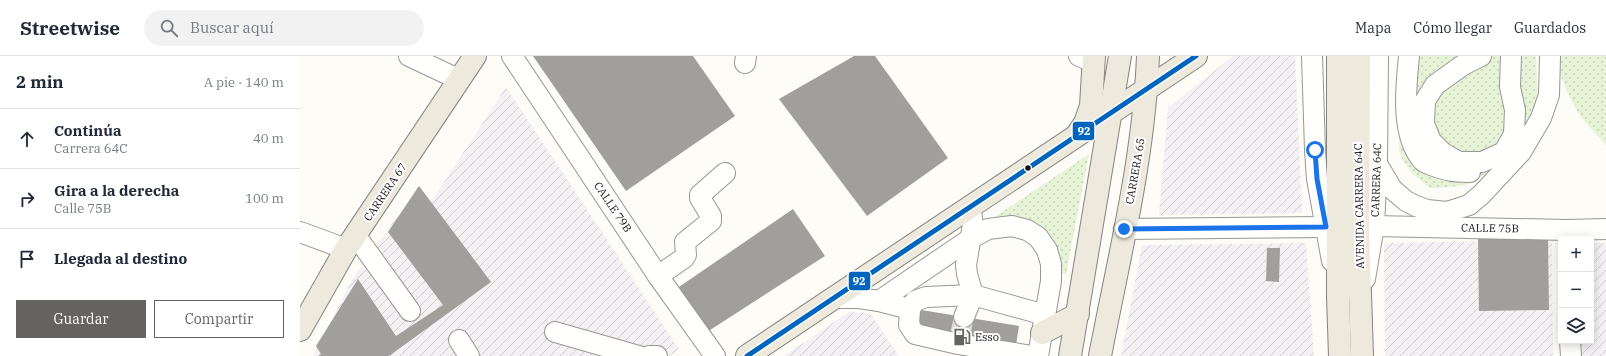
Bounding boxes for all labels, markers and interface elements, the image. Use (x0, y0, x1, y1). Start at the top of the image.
search box (144, 10, 424, 46)
text: Streetwise (20, 16, 120, 40)
icon: search (158, 17, 180, 39)
text: Buscar aquí (190, 18, 274, 37)
text: Mapa (1355, 19, 1391, 37)
text: Cómo llegar (1413, 19, 1492, 37)
text: Guardados (1514, 19, 1586, 37)
text: 2 min (16, 71, 64, 93)
text: A pie · 140 m (204, 74, 284, 91)
text: Continúa (54, 121, 121, 140)
line badge: 92 (1072, 121, 1095, 141)
text: 92 (1077, 124, 1091, 138)
icon: ahead (16, 128, 38, 150)
text: 40 m (253, 130, 284, 147)
street label: CARRERA 65 (1122, 137, 1148, 205)
text: Carrera 64C (54, 140, 128, 157)
route start (1306, 141, 1324, 159)
street label: AVENIDA CARRERA 64C (1351, 143, 1367, 269)
street label: CARRERA 64C (1368, 143, 1384, 217)
street label: CARRERA 67 (360, 160, 410, 224)
unlabelled marker (1023, 163, 1033, 173)
street label: CALLE 79B (591, 179, 635, 235)
text: Gira a la derecha (54, 181, 179, 200)
icon: right (16, 188, 38, 210)
text: 100 m (245, 190, 284, 207)
text: Calle 75B (54, 200, 112, 217)
route end (1115, 220, 1133, 238)
street label: CALLE 75B (1461, 220, 1519, 236)
map controls (1558, 236, 1594, 344)
button: + (1558, 236, 1594, 272)
icon: arrive (16, 248, 38, 270)
text: Llegada al destino (54, 249, 187, 268)
line badge: 92 (848, 271, 871, 291)
button: − (1558, 272, 1594, 308)
text: 92 (852, 274, 866, 288)
button: Guardar (16, 300, 146, 338)
button: Compartir (154, 300, 284, 338)
button: layers (1558, 308, 1594, 344)
fuel station icon: Esso (952, 327, 972, 347)
place label: Esso (975, 330, 999, 344)

